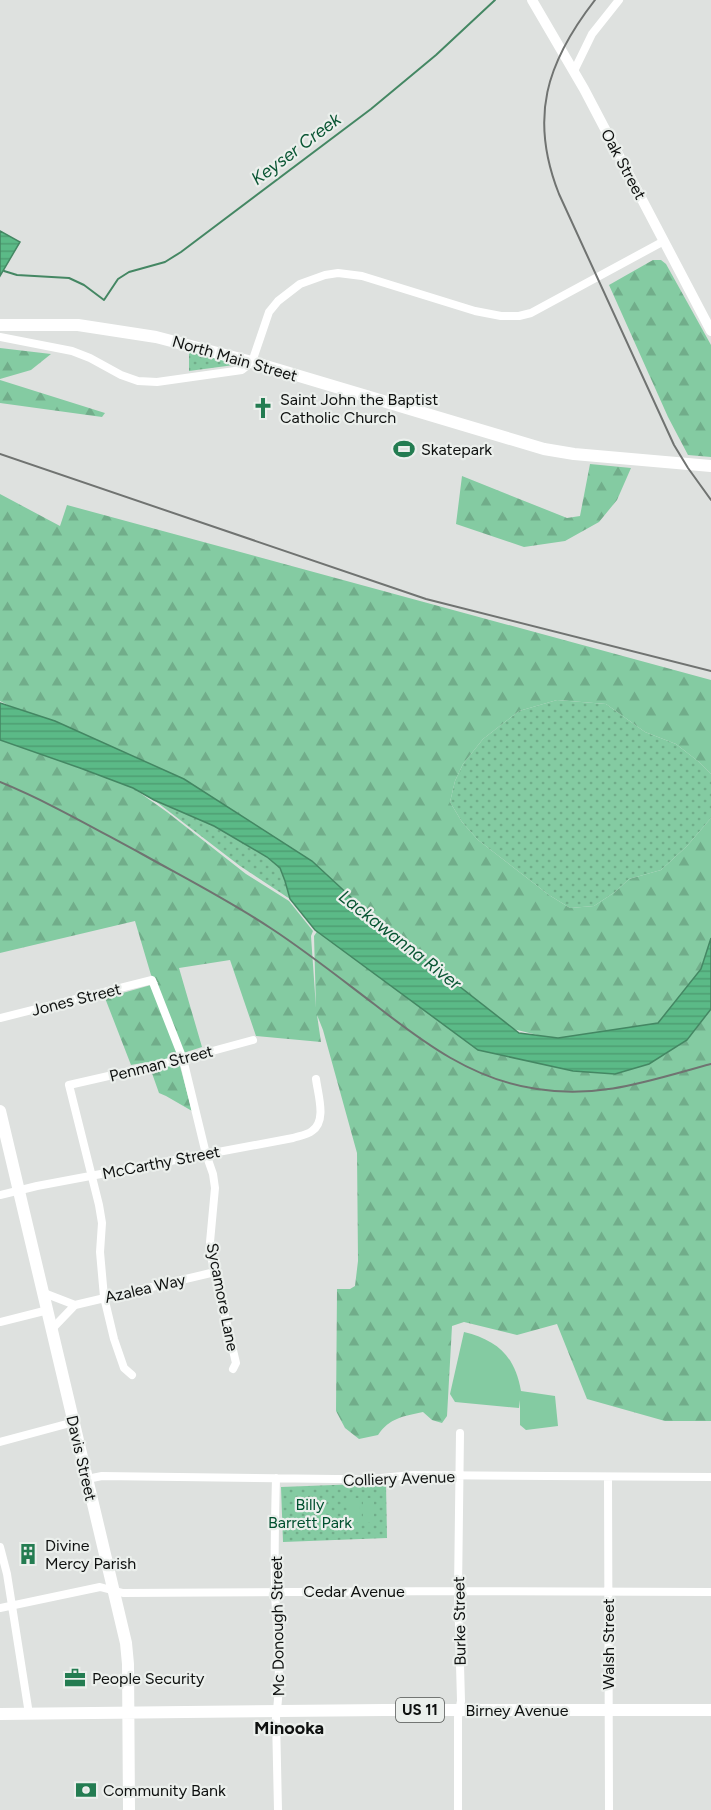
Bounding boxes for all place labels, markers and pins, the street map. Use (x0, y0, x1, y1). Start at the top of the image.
place label: Saint John the Baptist Catholic Church (280, 390, 438, 427)
church icon: Saint John the Baptist Catholic Church (251, 396, 275, 420)
sports icon: Skatepark (392, 437, 416, 461)
place label: Skatepark (421, 440, 492, 459)
place label: Divine Mercy Parish (45, 1536, 136, 1573)
building icon: Divine Mercy Parish (16, 1542, 40, 1566)
office icon: People Security (63, 1666, 87, 1690)
place label: People Security (92, 1669, 205, 1688)
bank icon: Community Bank (74, 1778, 98, 1802)
place label: Community Bank (103, 1781, 226, 1800)

